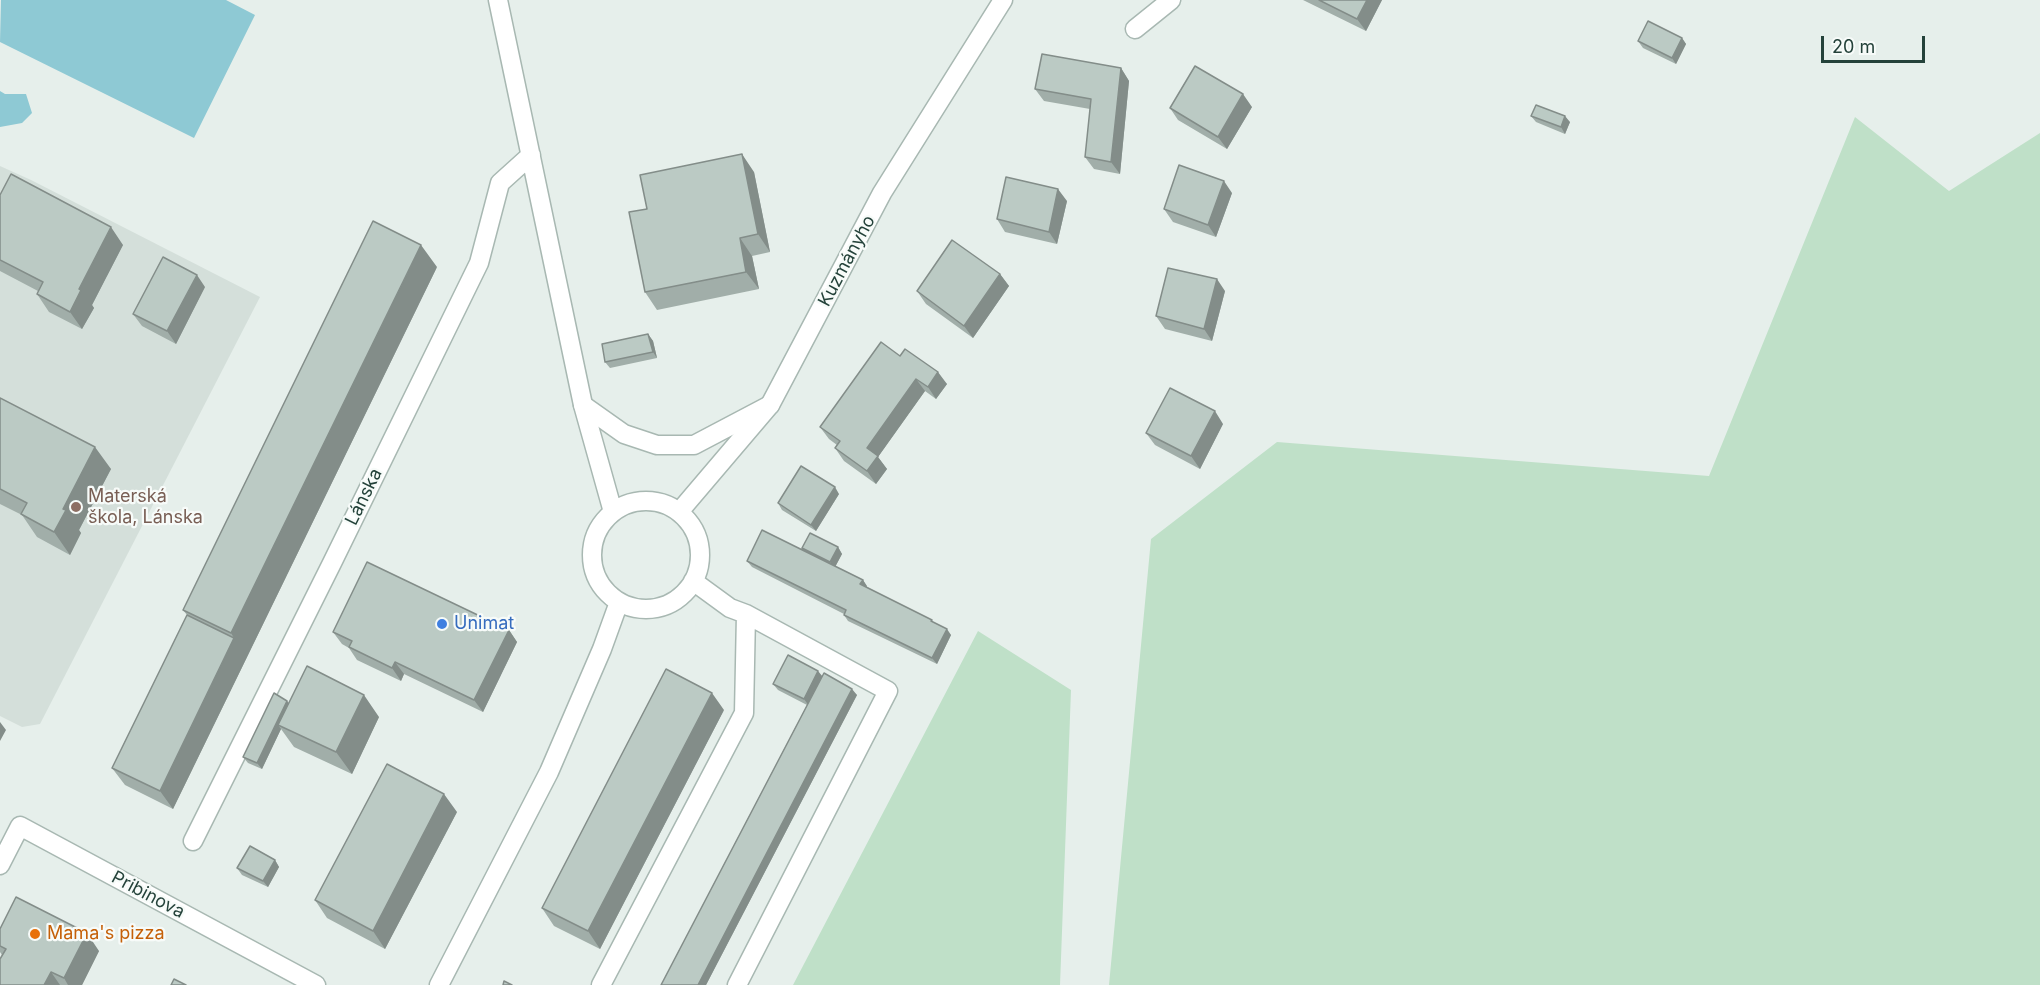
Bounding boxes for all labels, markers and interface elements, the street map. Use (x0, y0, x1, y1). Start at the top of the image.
scale bar (1824, 24, 1928, 62)
text: 20 m (1832, 36, 1875, 57)
street label: Kuzmányho (814, 212, 880, 310)
street label: Lánska (341, 465, 387, 529)
place label: Materská škola, Lánska (88, 486, 203, 528)
marker: Materská škola, Lánska (69, 500, 83, 514)
place label: Unimat (454, 613, 514, 635)
marker: Unimat (435, 617, 449, 631)
street label: Pribinova (108, 867, 188, 923)
place label: Mama's pizza (47, 923, 165, 945)
marker: Mama's pizza (28, 927, 42, 941)

